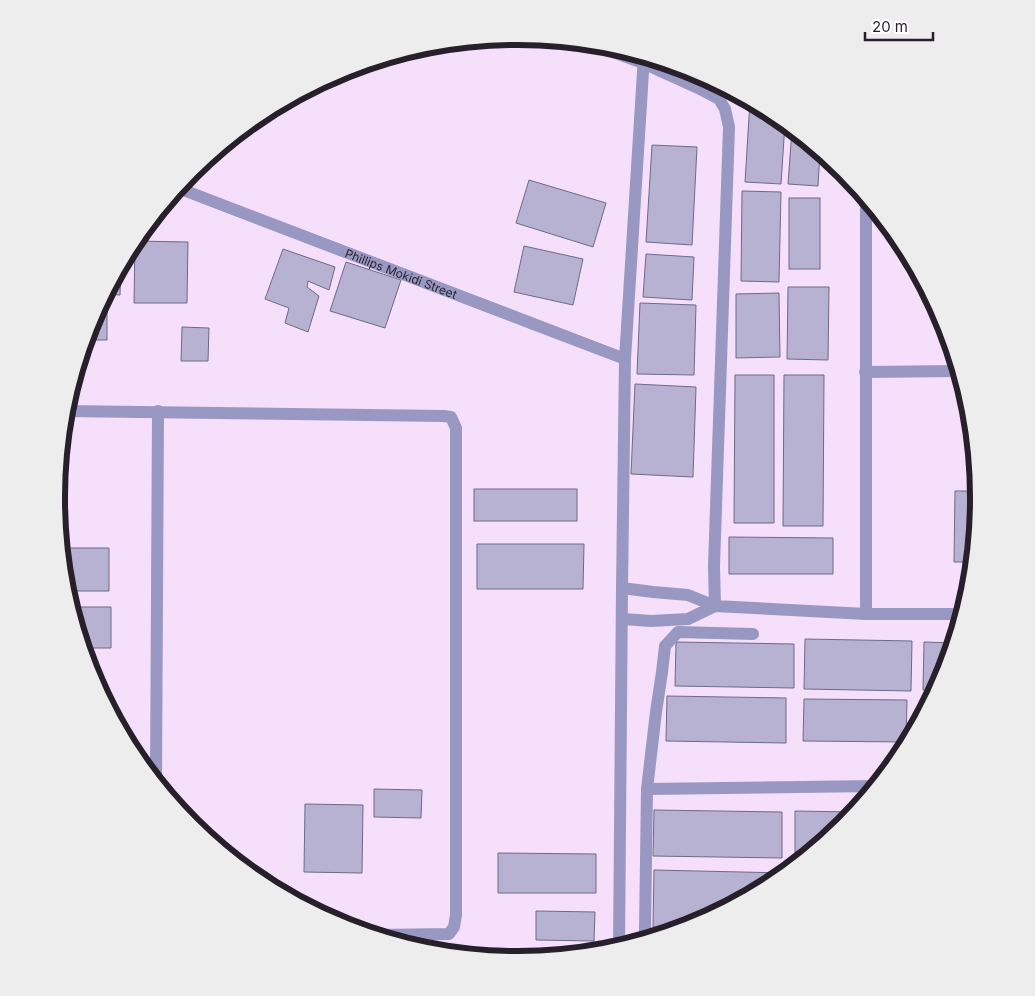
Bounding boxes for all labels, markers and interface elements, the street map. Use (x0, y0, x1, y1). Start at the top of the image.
scale bar (865, 10, 932, 42)
text: 20 m (872, 17, 908, 36)
street label: Phillips Mokidi Street (343, 245, 459, 302)

